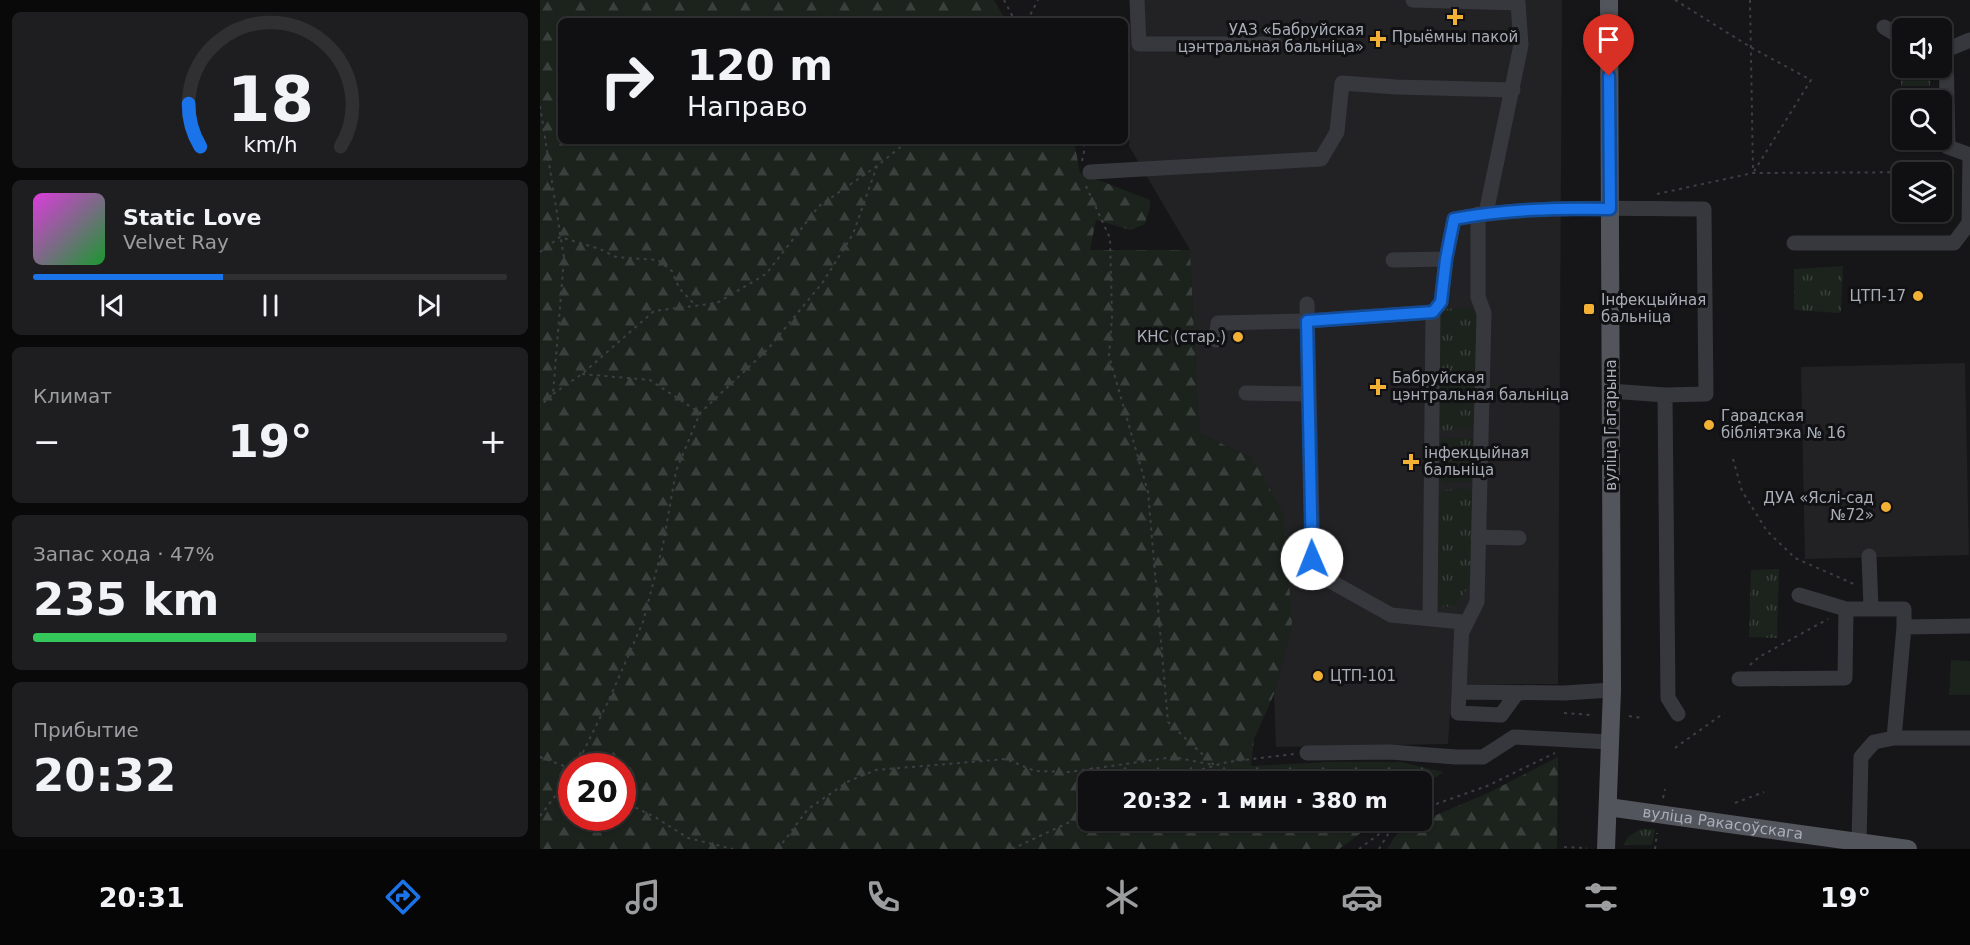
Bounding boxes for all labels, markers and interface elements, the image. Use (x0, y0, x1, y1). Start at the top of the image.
marker: Прыёмны пакой (1446, 8, 1464, 26)
pin (1583, 14, 1634, 76)
map controls (1892, 18, 1952, 222)
button: sound (1892, 18, 1952, 78)
place label: УАЗ «Бабруйская цэнтральная бальніца» (1178, 21, 1364, 56)
icon: arrive (1592, 23, 1625, 56)
place label: Прыёмны пакой (1392, 28, 1518, 46)
marker: УАЗ «Бабруйская цэнтральная бальніца» (1369, 30, 1387, 48)
text: 120 m (687, 41, 833, 90)
icon: right (588, 42, 666, 120)
text: 18 (227, 63, 313, 136)
button: search (1892, 90, 1952, 150)
text: Направо (687, 91, 808, 122)
text: km/h (243, 132, 297, 157)
button: layers (1892, 162, 1952, 222)
text: Static Love (123, 205, 261, 230)
text: Velvet Ray (123, 230, 229, 254)
place label: ЦТП-17 (1849, 287, 1906, 305)
icon: previous (96, 289, 129, 322)
icon: pause (254, 289, 287, 322)
icon: next (412, 289, 445, 322)
marker: ЦТП-17 (1911, 289, 1925, 303)
place label: Інфекцыйная бальніца (1601, 291, 1706, 326)
marker: Інфекцыйная бальніца (1582, 302, 1596, 316)
place label: КНС (стар.) (1137, 328, 1226, 346)
marker: КНС (стар.) (1231, 330, 1245, 344)
street label: вуліца Гагарына (1602, 359, 1620, 491)
place label: Бабруйская цэнтральная бальніца (1392, 369, 1569, 404)
marker: Бабруйская цэнтральная бальніца (1369, 378, 1387, 396)
text: Климат (33, 384, 112, 408)
place label: Гарадская бібліятэка № 16 (1721, 407, 1846, 442)
text: 19° (227, 415, 313, 468)
marker: Гарадская бібліятэка № 16 (1702, 418, 1716, 432)
text: − (33, 422, 61, 461)
text: + (479, 422, 507, 461)
place label: інфекцыйная бальніца (1424, 444, 1529, 479)
marker: інфекцыйная бальніца (1402, 453, 1420, 471)
place label: ДУА «Яслі-сад №72» (1763, 489, 1874, 524)
marker: ДУА «Яслі-сад №72» (1879, 500, 1893, 514)
position arrow (1280, 527, 1344, 591)
text: Запас хода · 47% (33, 542, 214, 566)
text: 235 km (33, 573, 219, 626)
place label: ЦТП-101 (1330, 667, 1396, 685)
marker: ЦТП-101 (1311, 669, 1325, 683)
text: Прибытие (33, 718, 139, 742)
text: 20:32 (33, 749, 176, 802)
speed limit sign: 20 (558, 753, 636, 831)
text: 20:32 · 1 мин · 380 m (1122, 788, 1388, 813)
street label: вуліца Ракасоўскага (1641, 803, 1804, 843)
icon: directions (382, 876, 424, 918)
icon: music (622, 876, 664, 918)
icon: phone (862, 876, 904, 918)
icon: climate (1101, 876, 1143, 918)
icon: car (1341, 876, 1383, 918)
icon: filters (1580, 876, 1622, 918)
text: 20:31 (99, 882, 185, 913)
text: 19° (1820, 882, 1871, 913)

